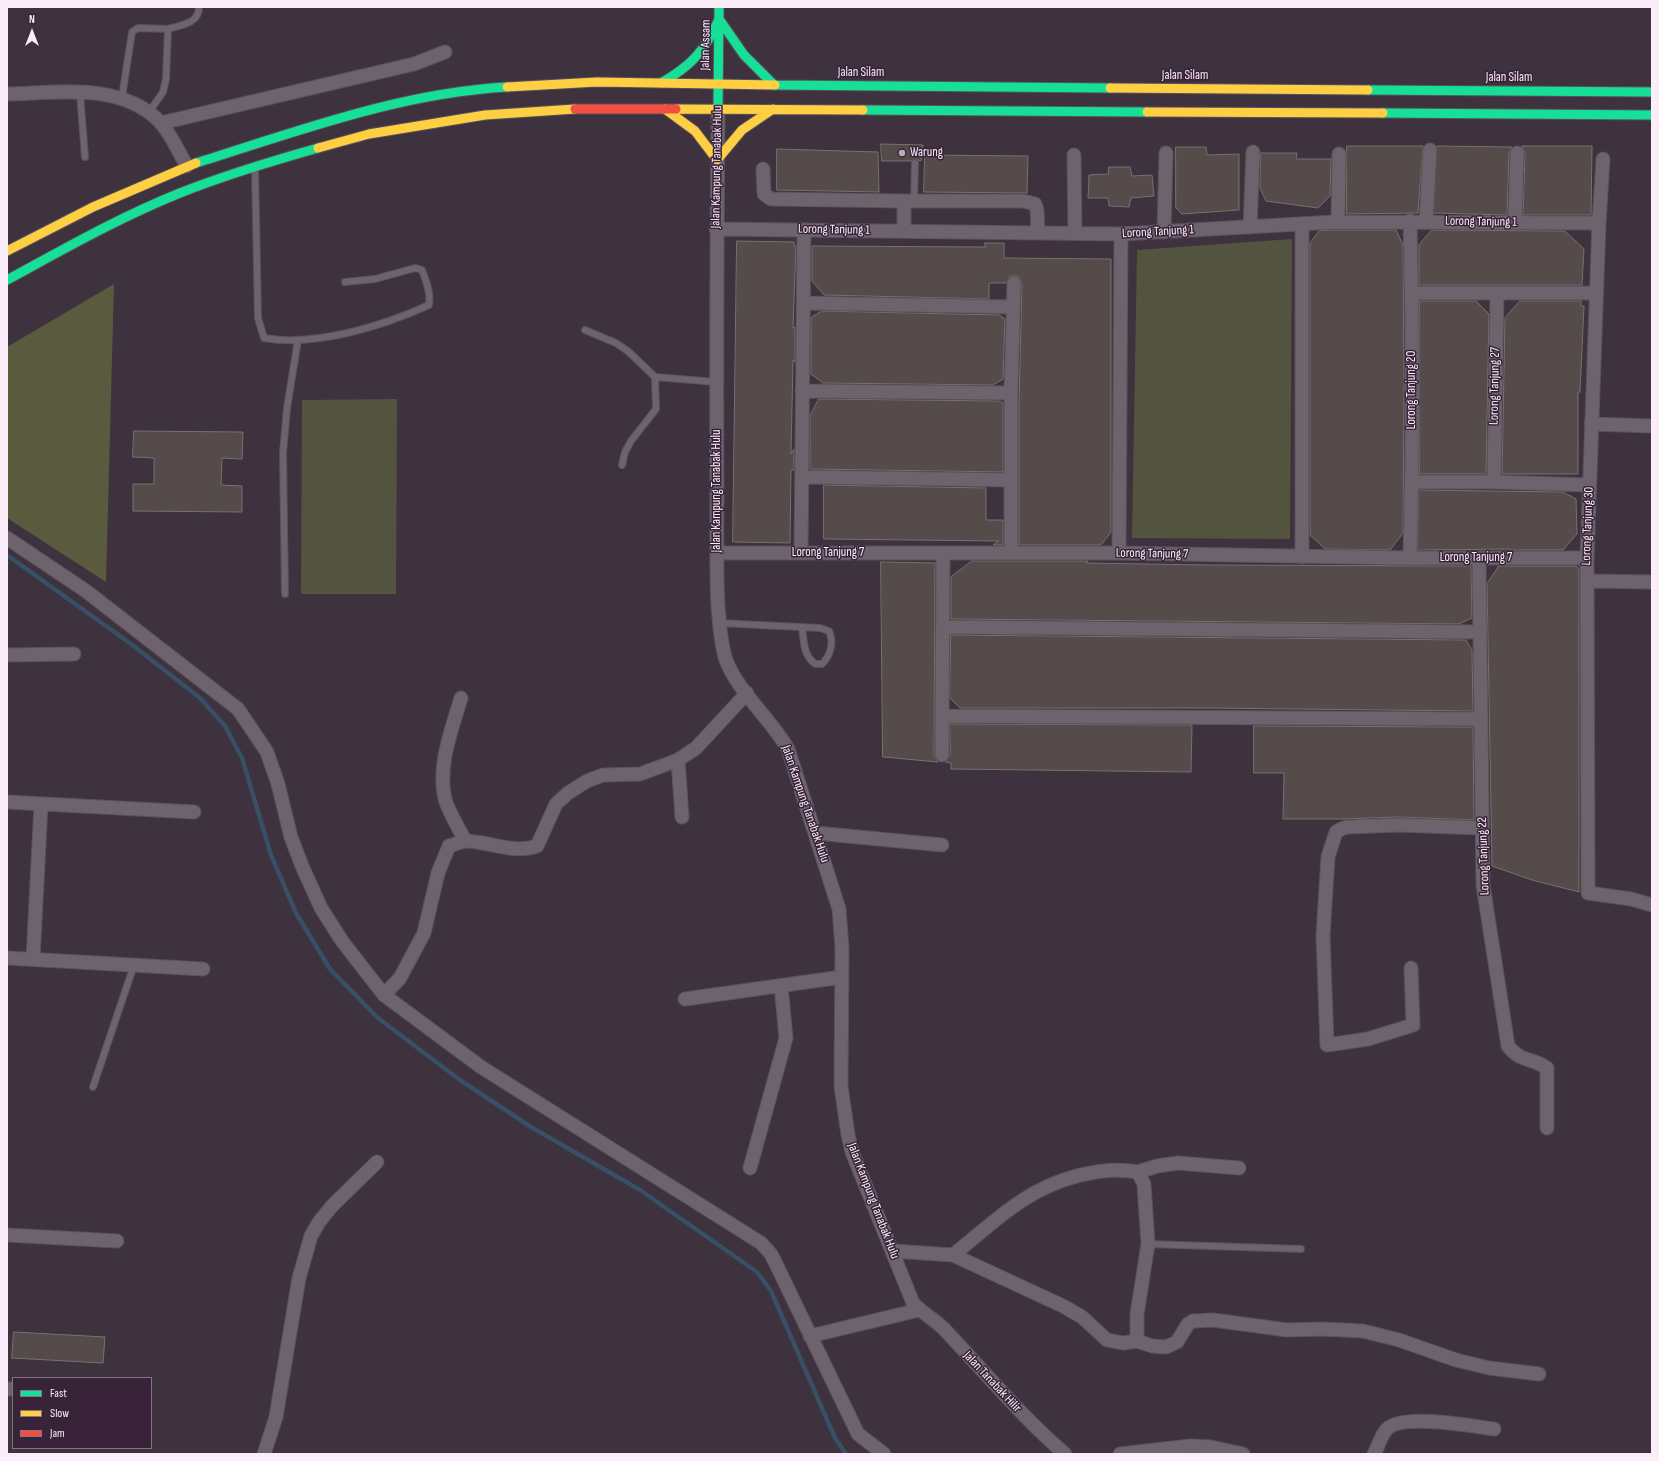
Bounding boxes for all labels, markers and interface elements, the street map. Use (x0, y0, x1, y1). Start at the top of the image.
north arrow (12, 12, 52, 52)
text: N (29, 13, 35, 26)
street label: Jalan Assam (698, 19, 714, 71)
street label: Jalan Silam (838, 65, 884, 81)
street label: Jalan Silam (1162, 68, 1208, 84)
street label: Jalan Silam (1486, 70, 1532, 86)
street label: Jalan Kampung Tanabak Hulu (708, 105, 726, 229)
place label: Warung (910, 145, 943, 161)
marker: Warung (897, 148, 907, 158)
street label: Lorong Tanjung 1 (1445, 214, 1517, 230)
street label: Lorong Tanjung 1 (798, 222, 870, 238)
street label: Lorong Tanjung 1 (1122, 222, 1194, 242)
street label: Lorong Tanjung 27 (1487, 347, 1503, 425)
street label: Lorong Tanjung 20 (1404, 351, 1420, 429)
street label: Jalan Kampung Tanabak Hulu (709, 430, 725, 552)
street label: Lorong Tanjung 30 (1579, 486, 1597, 566)
street label: Lorong Tanjung 7 (792, 545, 864, 561)
street label: Lorong Tanjung 7 (1116, 546, 1188, 562)
street label: Lorong Tanjung 7 (1440, 550, 1512, 566)
street label: Jalan Kampung Tanabak Hulu (778, 743, 832, 865)
street label: Lorong Tanjung 22 (1475, 817, 1493, 895)
street label: Jalan Kampung Tanabak Hulu (844, 1141, 902, 1261)
street label: Jalan Tanabak Hilir (960, 1348, 1024, 1416)
legend (12, 1377, 152, 1449)
text: Fast (50, 1386, 67, 1401)
text: Slow (50, 1406, 69, 1421)
text: Jam (50, 1426, 65, 1441)

